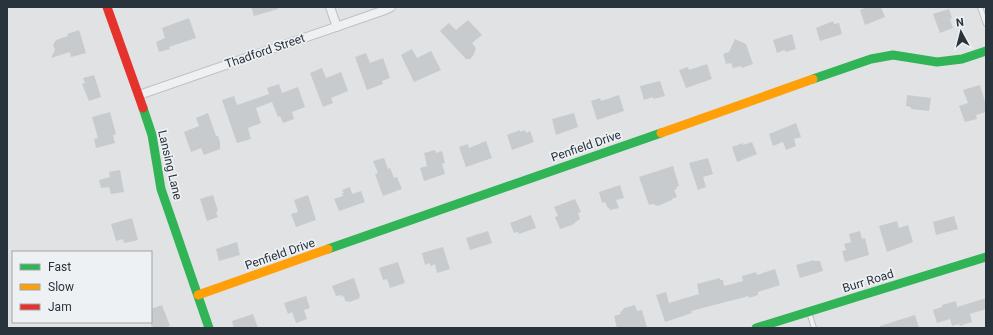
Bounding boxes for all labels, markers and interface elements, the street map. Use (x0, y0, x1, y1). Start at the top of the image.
north arrow (941, 12, 981, 52)
text: N (955, 16, 965, 29)
street label: Thadford Street (223, 31, 307, 71)
street label: Penfield Drive (549, 127, 623, 165)
street label: Lansing Lane (155, 129, 185, 201)
street label: Penfield Drive (243, 235, 317, 273)
legend (12, 251, 152, 323)
text: Fast (48, 260, 71, 274)
street label: Burr Road (841, 267, 895, 295)
text: Slow (48, 280, 74, 294)
text: Jam (48, 300, 72, 314)

